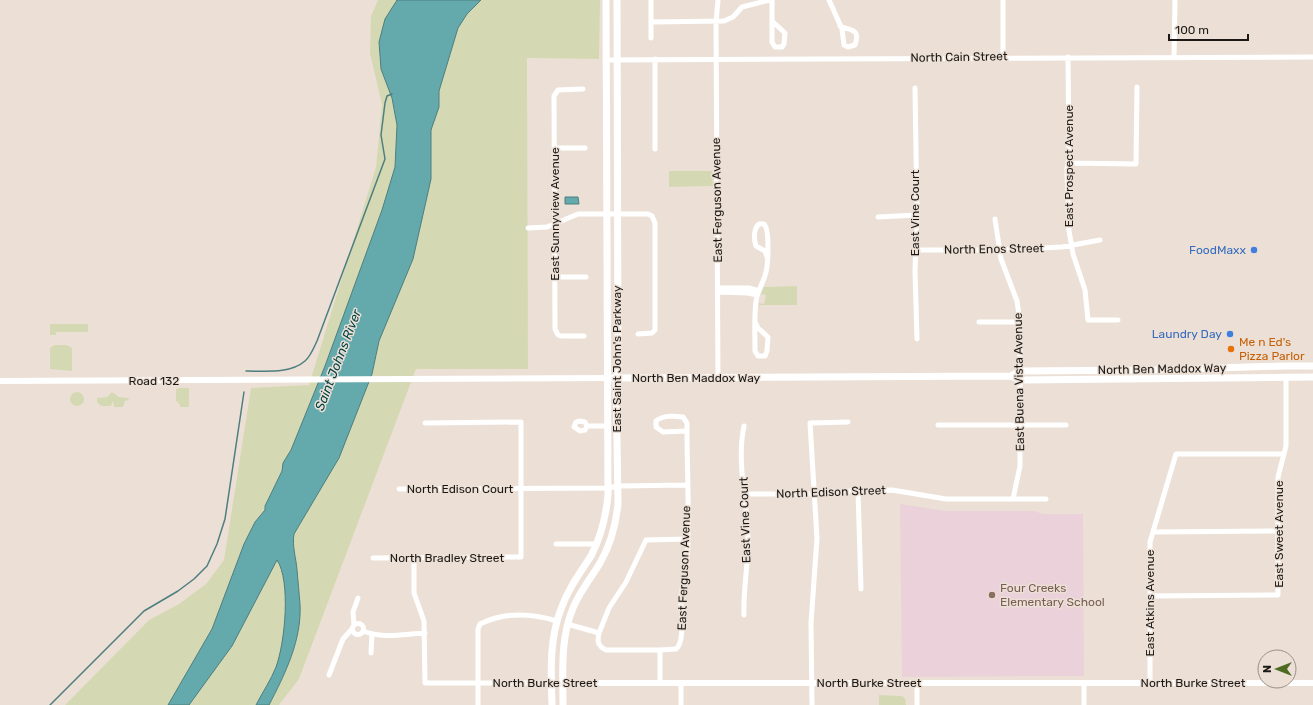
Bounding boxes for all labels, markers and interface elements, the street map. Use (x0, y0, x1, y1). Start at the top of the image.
scale bar (1169, 16, 1248, 42)
text: 100 m (1175, 23, 1209, 37)
street label: North Cain Street (910, 49, 1008, 65)
street label: East Prospect Avenue (1062, 104, 1076, 227)
street label: East Ferguson Avenue (709, 137, 725, 263)
street label: East Sunnyview Avenue (548, 147, 562, 281)
street label: East Vine Court (908, 170, 922, 256)
street label: North Enos Street (944, 241, 1044, 257)
place label: FoodMaxx (1189, 243, 1247, 257)
marker: FoodMaxx (1249, 245, 1259, 255)
street label: East Saint John's Parkway (610, 285, 624, 433)
water label: Saint Johns River (312, 306, 365, 413)
street label: East Buena Vista Avenue (1011, 312, 1027, 452)
place label: Laundry Day (1152, 327, 1222, 341)
marker: Laundry Day (1225, 329, 1235, 339)
place label: Me n Ed's Pizza Parlor (1239, 335, 1305, 363)
marker: Me n Ed's Pizza Parlor (1226, 344, 1236, 354)
street label: North Ben Maddox Way (1098, 361, 1227, 377)
street label: North Ben Maddox Way (632, 371, 761, 385)
street label: Road 132 (129, 374, 179, 388)
street label: East Vine Court (736, 476, 754, 563)
street label: East Sweet Avenue (1272, 480, 1286, 588)
street label: North Edison Court (407, 482, 514, 496)
street label: North Edison Street (776, 483, 886, 501)
street label: East Ferguson Avenue (675, 505, 693, 631)
street label: East Atkins Avenue (1143, 549, 1157, 656)
street label: North Bradley Street (390, 551, 504, 565)
place label: Four Creeks Elementary School (1000, 581, 1105, 609)
marker: Four Creeks Elementary School (987, 590, 997, 600)
north arrow (1257, 649, 1297, 689)
text: N (1261, 665, 1274, 673)
street label: North Burke Street (493, 676, 598, 690)
street label: North Burke Street (817, 676, 922, 690)
street label: North Burke Street (1141, 676, 1246, 690)

